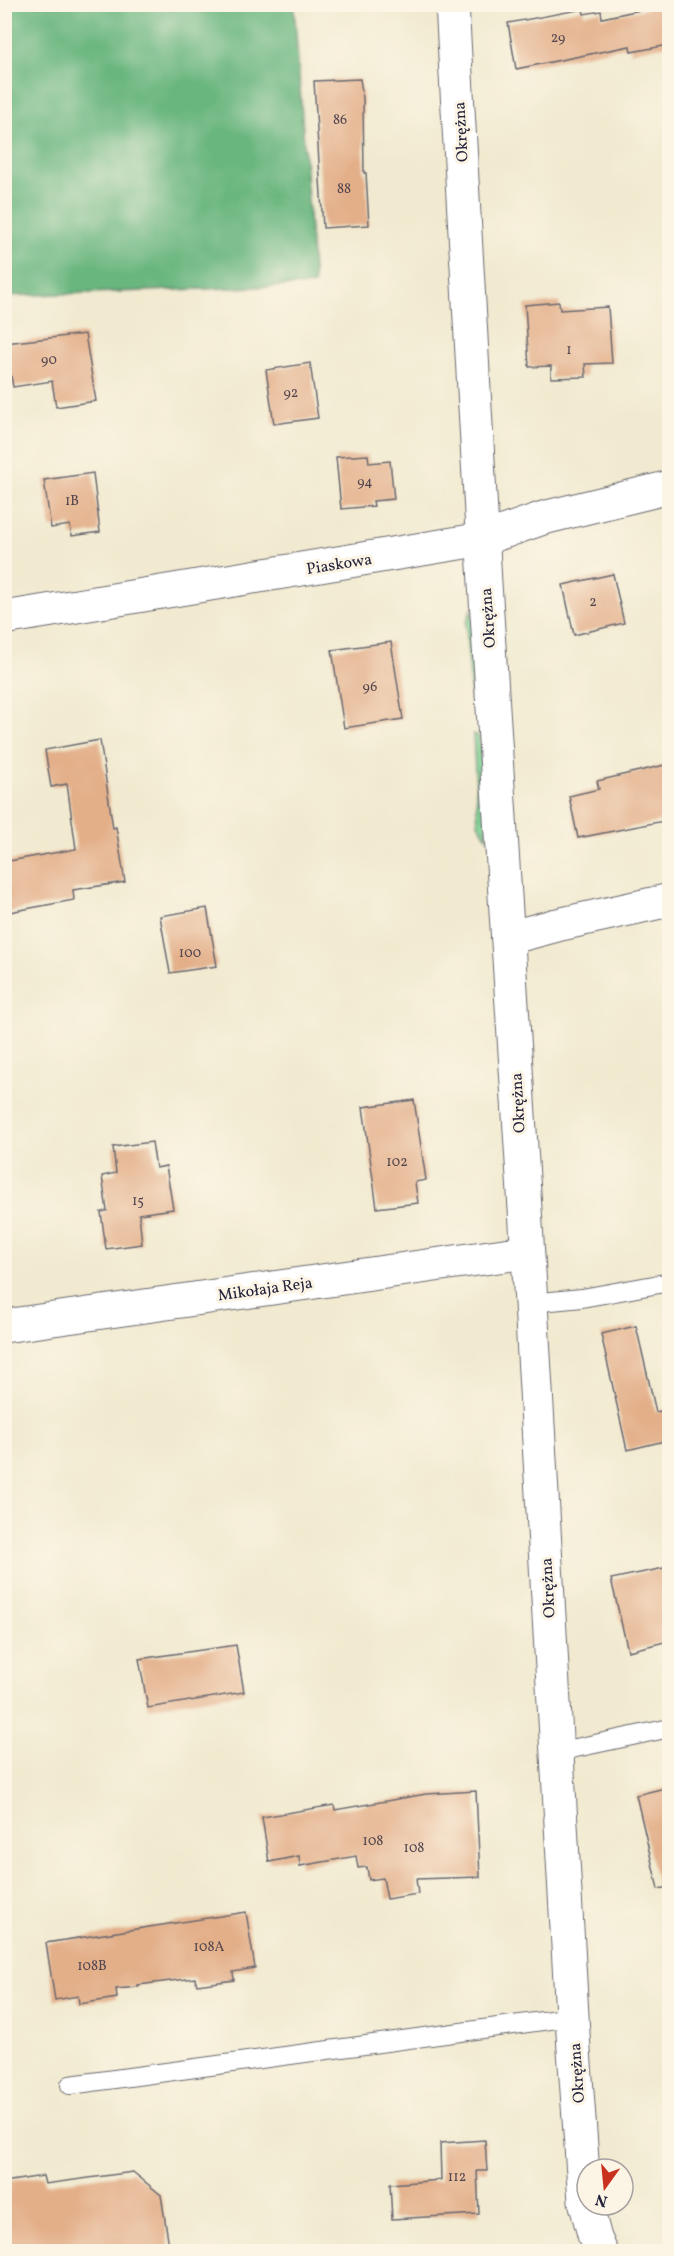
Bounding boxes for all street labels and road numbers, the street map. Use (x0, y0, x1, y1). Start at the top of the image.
street label: Okrężna (449, 101, 475, 163)
street label: Piaskowa (305, 549, 374, 581)
street label: Okrężna (476, 587, 502, 649)
street label: Okrężna (506, 1072, 532, 1134)
street label: Mikołaja Reja (216, 1272, 314, 1308)
street label: Okrężna (536, 1557, 562, 1619)
street label: Okrężna (565, 2042, 591, 2104)

